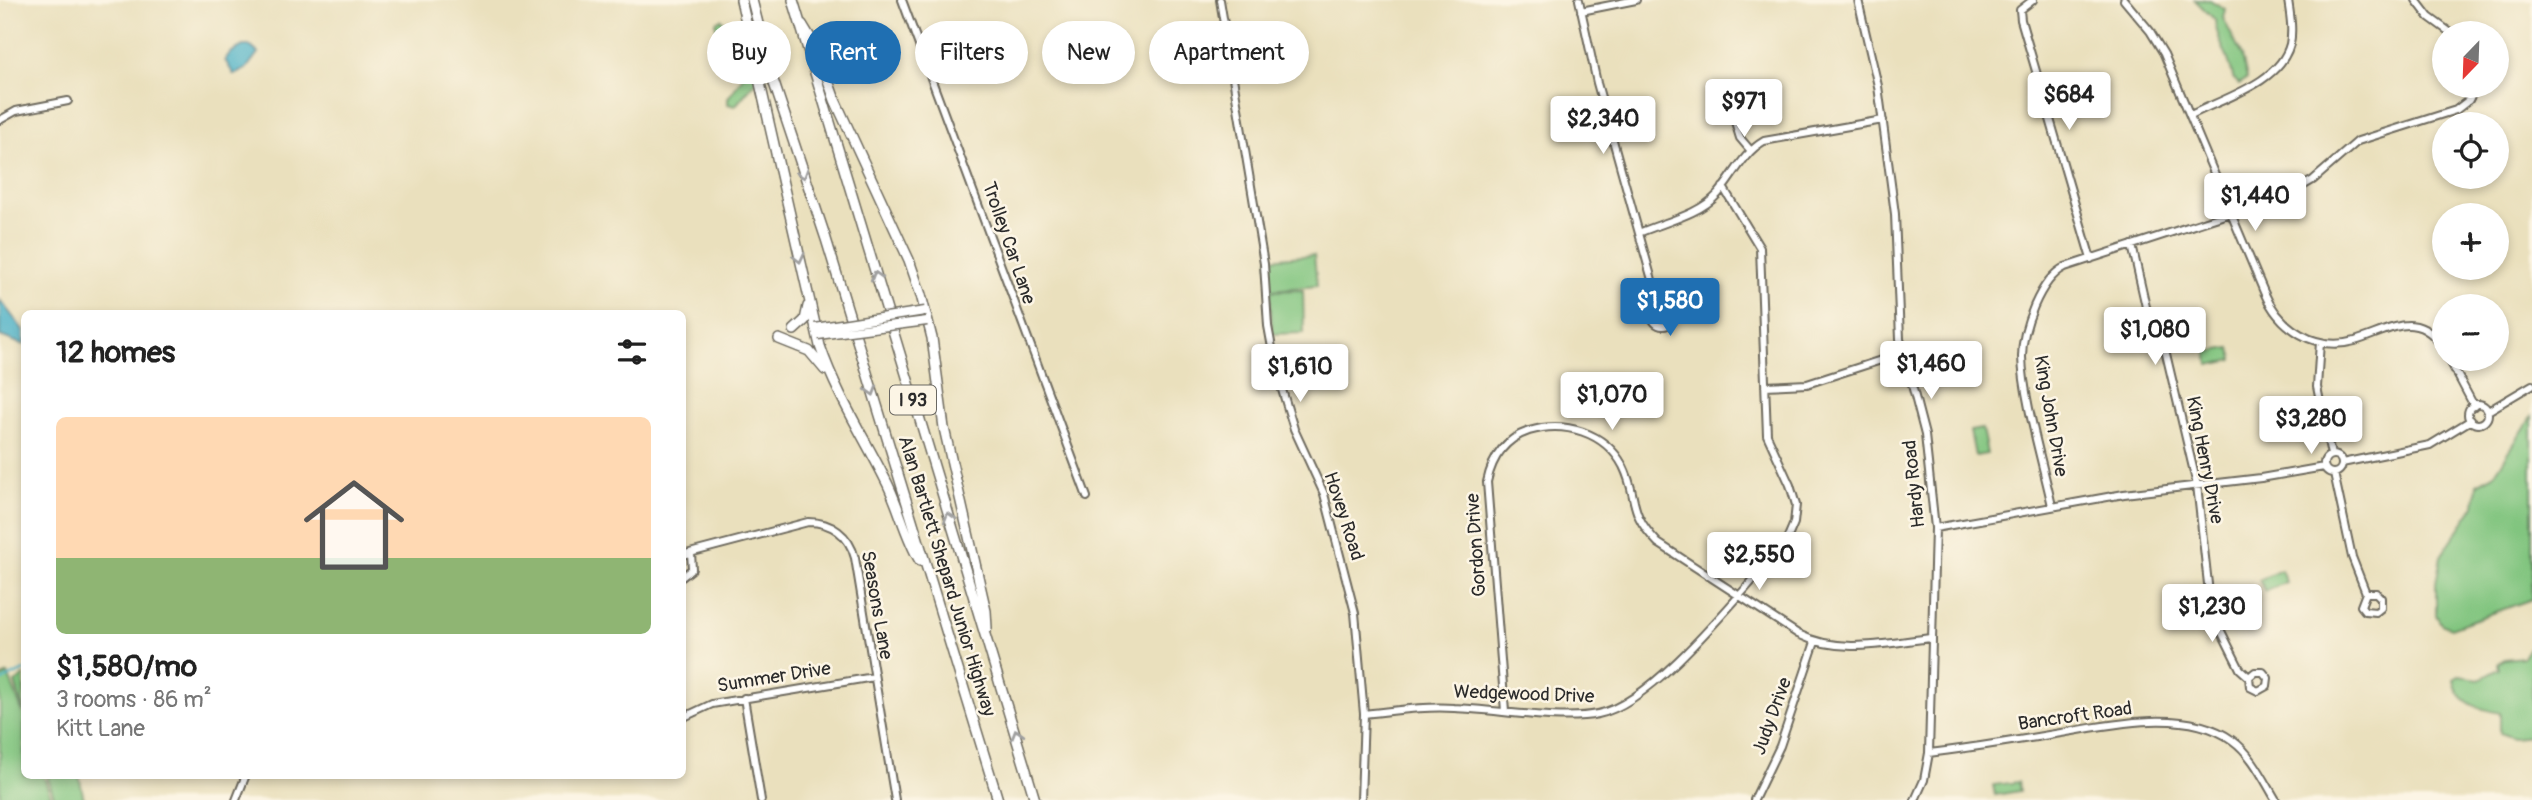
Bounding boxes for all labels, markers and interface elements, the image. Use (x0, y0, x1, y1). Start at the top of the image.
chip: Buy (707, 21, 791, 84)
chip: Rent (805, 21, 901, 84)
chip: Filters (915, 21, 1028, 84)
chip: New (1042, 21, 1135, 84)
chip: Apartment (1149, 21, 1309, 84)
north arrow (2432, 21, 2510, 98)
map controls (2432, 21, 2509, 371)
pin: $684 (2028, 72, 2110, 132)
pin: $971 (1703, 80, 1785, 139)
text: $684 (2044, 80, 2094, 109)
text: $971 (1721, 87, 1767, 116)
pin: $2,340 (1546, 96, 1660, 156)
text: $2,340 (1566, 104, 1640, 133)
button: locate (2432, 112, 2509, 189)
one-way arrow (795, 168, 809, 180)
pin: $1,440 (2198, 174, 2312, 233)
street label: Trolley Car Lane (977, 179, 1041, 308)
text: $1,440 (2220, 181, 2290, 210)
button: + (2432, 203, 2509, 280)
one-way arrow (790, 252, 805, 264)
one-way arrow (869, 270, 884, 282)
pin: $1,580 (1613, 278, 1727, 338)
text: $1,580 (1636, 286, 1704, 315)
button: − (2432, 294, 2509, 371)
pin: $1,080 (2098, 308, 2212, 367)
text: $1,080 (2120, 315, 2190, 344)
icon: filters (613, 333, 651, 371)
text: 12 homes (56, 334, 175, 371)
pin: $1,460 (1874, 342, 1988, 401)
pin: $1,610 (1243, 344, 1357, 404)
text: $1,460 (1896, 349, 1966, 378)
text: $1,610 (1267, 352, 1333, 381)
street label: King John Drive (2029, 353, 2074, 479)
pin: $1,070 (1555, 372, 1669, 432)
text: $1,070 (1577, 380, 1647, 409)
one-way arrow (864, 385, 879, 397)
road number: I 93 (890, 386, 936, 414)
street label: King Henry Drive (2181, 394, 2229, 527)
pin: $3,280 (2254, 396, 2368, 456)
text: $3,280 (2275, 404, 2347, 433)
street label: Alan Bartlett Shepard Junior Highway (893, 433, 1001, 719)
street label: Hardy Road (1897, 439, 1931, 529)
icon: home (291, 462, 417, 588)
street label: Hovey Road (1318, 469, 1370, 563)
street label: Gordon Drive (1460, 492, 1492, 598)
one-way arrow (943, 511, 957, 524)
pin: $2,550 (1702, 532, 1816, 592)
text: $2,550 (1723, 540, 1795, 569)
street label: Seasons Lane (856, 549, 898, 662)
pin: $1,230 (2155, 584, 2269, 644)
text: $1,230 (2178, 592, 2246, 621)
text: $1,580/mo (56, 648, 197, 685)
street label: Summer Drive (716, 656, 833, 698)
street label: Judy Drive (1747, 673, 1797, 758)
street label: Wedgewood Drive (1453, 680, 1595, 708)
text: 3 rooms · 86 m² (56, 685, 212, 714)
street label: Bancroft Road (2016, 696, 2134, 736)
text: Kitt Lane (56, 714, 145, 743)
one-way arrow (1010, 728, 1025, 740)

